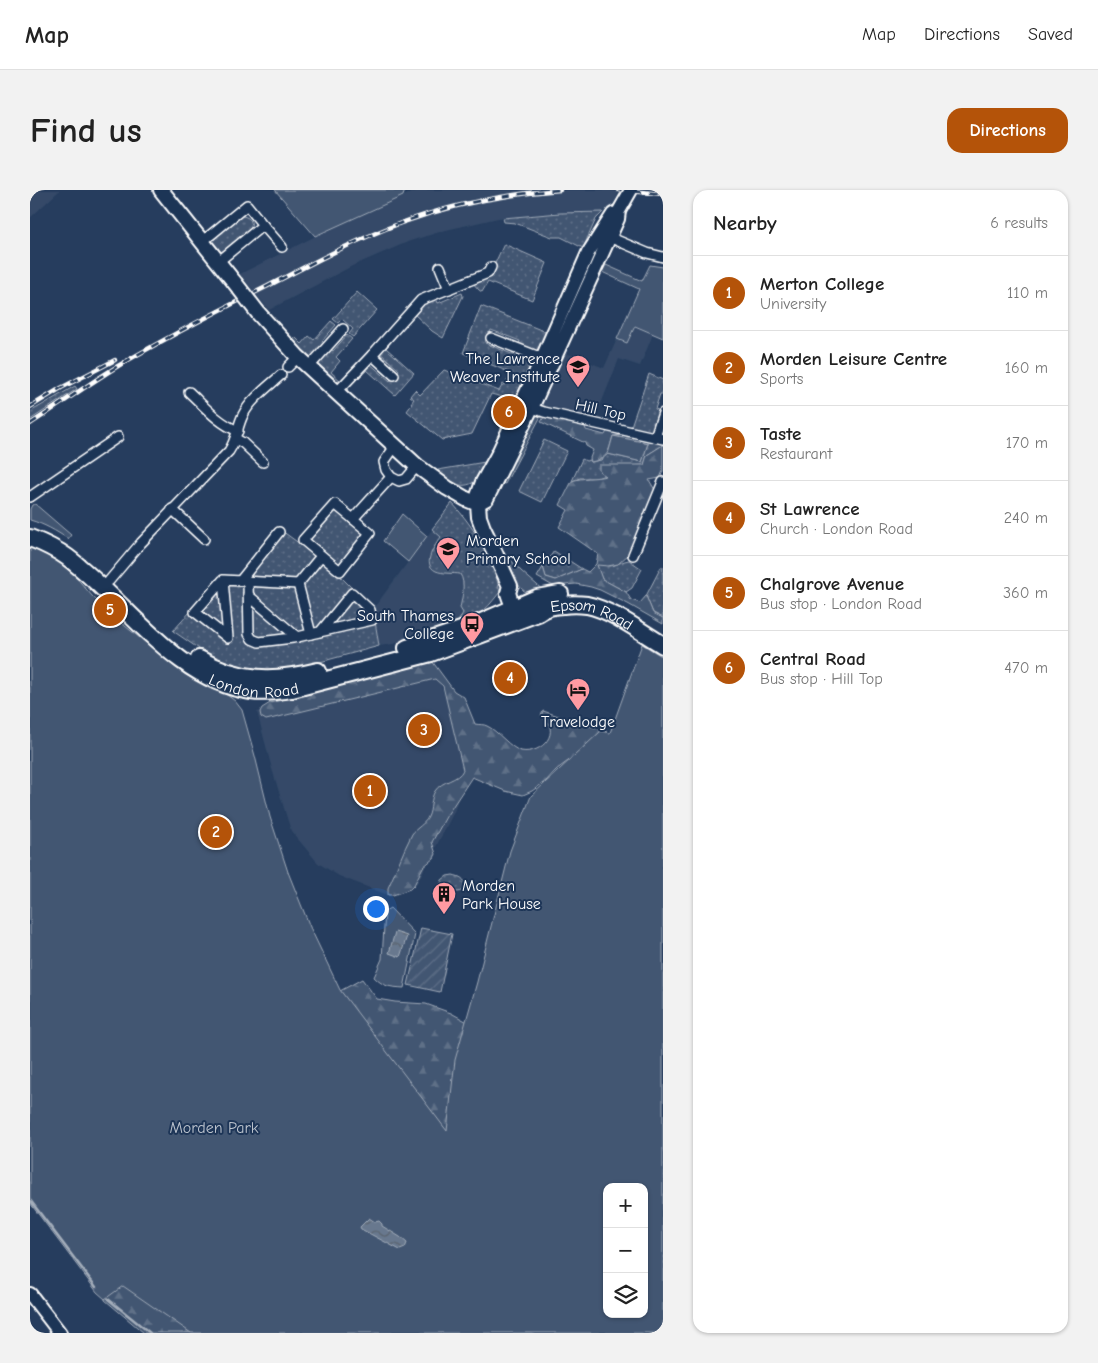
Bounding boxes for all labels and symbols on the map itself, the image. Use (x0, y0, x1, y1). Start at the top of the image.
place label: The Lawrence Weaver Institute (450, 350, 560, 386)
school or university icon: The Lawrence Weaver Institute (565, 354, 591, 388)
pin: 6 (493, 393, 525, 431)
street label: Hill Top (574, 395, 628, 425)
place label: Morden Primary School (466, 532, 571, 568)
school or university icon: Morden Primary School (435, 536, 461, 570)
pin: 5 (94, 591, 126, 629)
street label: Epsom Road (549, 596, 636, 634)
place label: South Thames College (357, 607, 454, 643)
bus stop icon: South Thames College (459, 611, 485, 645)
pin: 4 (494, 659, 526, 697)
street label: London Road (206, 671, 301, 702)
hotel icon: Travelodge (565, 677, 591, 711)
pin: 3 (408, 711, 440, 749)
place label: Travelodge (541, 713, 615, 731)
pin: 1 (354, 772, 386, 810)
pin: 2 (200, 813, 232, 851)
place label: Morden Park House (462, 877, 541, 913)
building icon: Morden Park House (431, 881, 457, 915)
your location (363, 896, 389, 922)
park label: Morden Park (169, 1119, 259, 1137)

